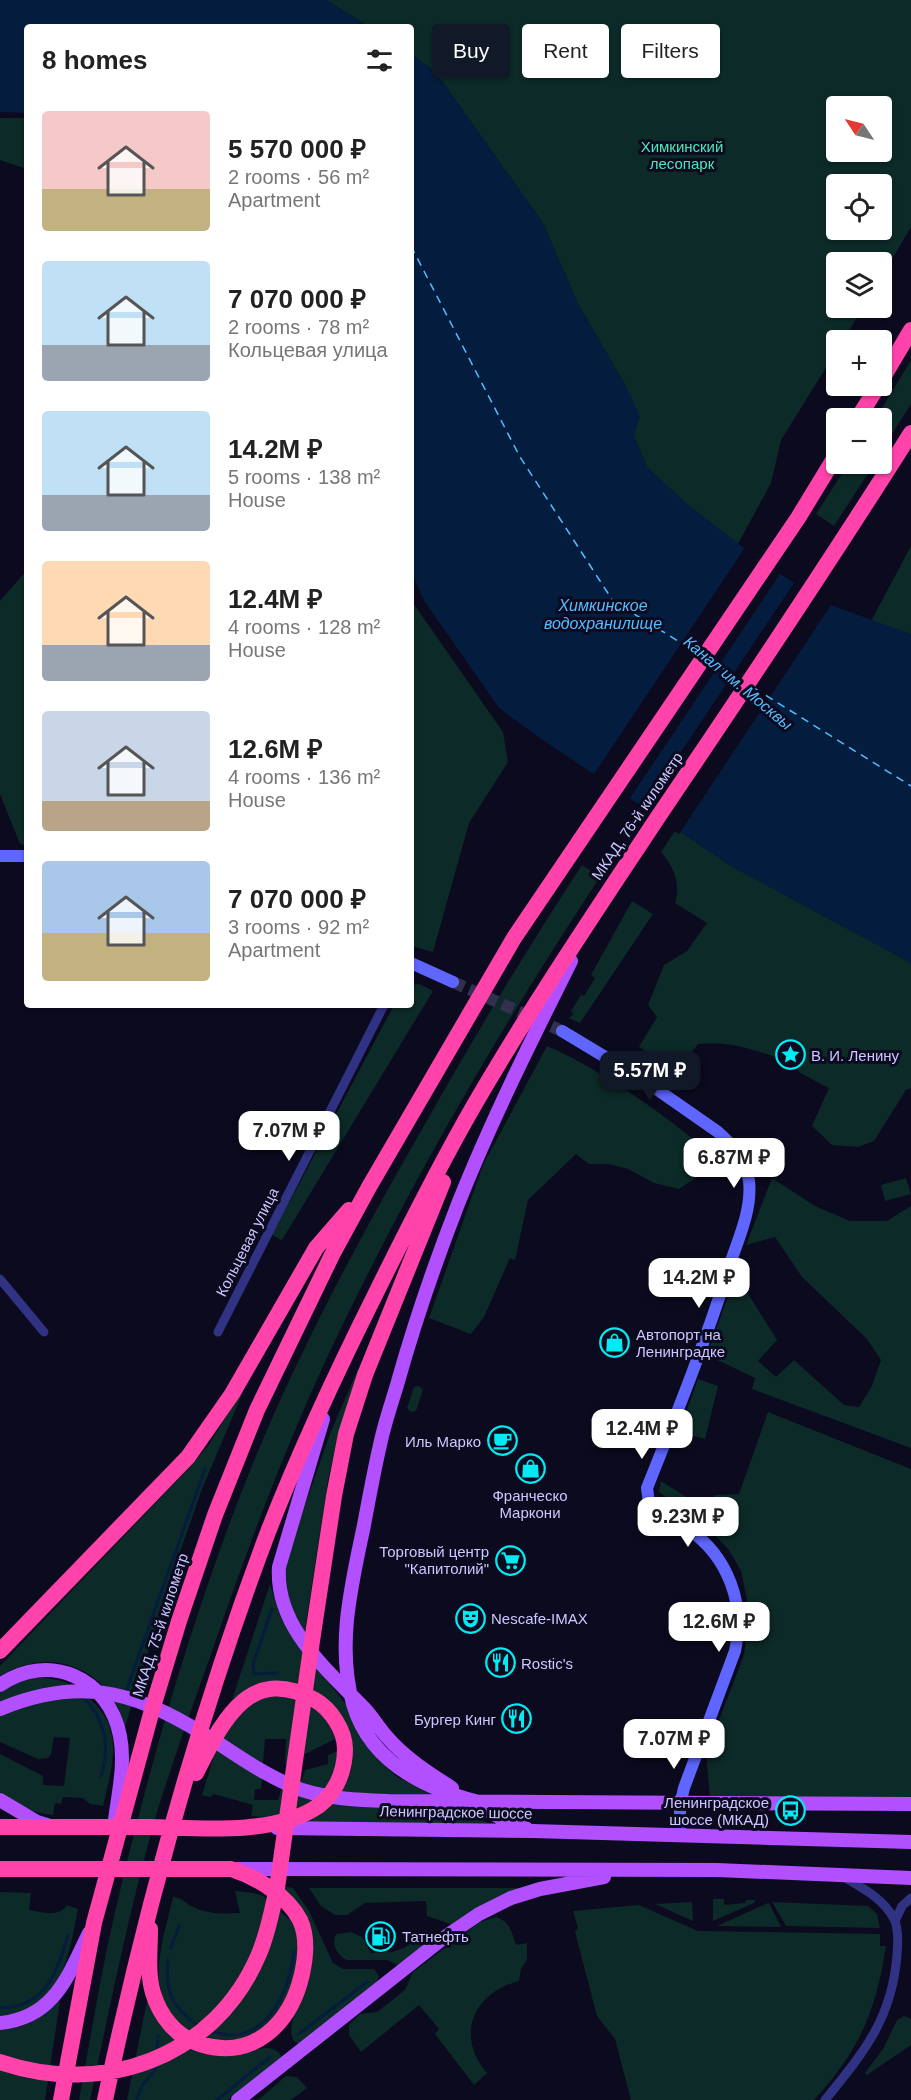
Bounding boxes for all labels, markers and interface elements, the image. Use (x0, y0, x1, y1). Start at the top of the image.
chip: Buy (432, 24, 510, 78)
chip: Rent (522, 24, 609, 78)
chip: Filters (621, 24, 720, 78)
icon: filters (363, 44, 396, 77)
text: 8 homes (42, 45, 148, 75)
north arrow (826, 96, 892, 162)
map controls (826, 96, 892, 474)
text: 5 570 000 ₽ (228, 134, 366, 164)
icon: home (90, 135, 162, 207)
park label: Химкинский лесопарк (641, 138, 723, 172)
text: 2 rooms · 56 m² (228, 166, 369, 188)
button: locate (826, 174, 892, 240)
text: Apartment (228, 189, 320, 211)
button: layers (826, 252, 892, 318)
text: 7 070 000 ₽ (228, 284, 366, 314)
icon: home (90, 285, 162, 357)
text: 2 rooms · 78 m² (228, 316, 369, 338)
button: + (826, 330, 892, 396)
text: Кольцевая улица (228, 339, 388, 361)
button: − (826, 408, 892, 474)
text: 14.2M ₽ (228, 434, 323, 464)
icon: home (90, 435, 162, 507)
text: 5 rooms · 138 m² (228, 466, 380, 488)
text: House (228, 489, 286, 511)
text: 12.4M ₽ (228, 584, 323, 614)
icon: home (90, 585, 162, 657)
water label: Химкинское водохранилище (544, 597, 662, 632)
text: 4 rooms · 128 m² (228, 616, 380, 638)
water label: Канал им. Москвы (680, 633, 796, 733)
text: House (228, 639, 286, 661)
text: 12.6M ₽ (228, 734, 323, 764)
icon: home (90, 735, 162, 807)
street label: МКАД, 76-й километр (588, 749, 686, 883)
text: 4 rooms · 136 m² (228, 766, 380, 788)
text: House (228, 789, 286, 811)
text: 7 070 000 ₽ (228, 884, 366, 914)
icon: home (90, 885, 162, 957)
text: 3 rooms · 92 m² (228, 916, 369, 938)
text: Apartment (228, 939, 320, 961)
place icon: В. И. Ленину (774, 1039, 806, 1071)
place label: В. И. Ленину (811, 1047, 900, 1064)
pin: 5.57M ₽ (595, 1051, 705, 1102)
text: 5.57M ₽ (614, 1059, 686, 1081)
pin: 7.07M ₽ (234, 1111, 344, 1162)
text: 7.07M ₽ (253, 1119, 325, 1141)
pin: 6.87M ₽ (679, 1138, 789, 1189)
text: 6.87M ₽ (698, 1146, 770, 1168)
street label: Кольцевая улица (212, 1184, 282, 1299)
pin: 14.2M ₽ (644, 1258, 754, 1309)
text: 14.2M ₽ (663, 1266, 735, 1288)
place label: Автопорт на Ленинградке (636, 1326, 725, 1360)
shop icon: Автопорт на Ленинградке (599, 1327, 631, 1359)
pin: 12.4M ₽ (587, 1409, 697, 1460)
text: 12.4M ₽ (606, 1417, 678, 1439)
cafe icon: Иль Марко (486, 1425, 518, 1457)
place label: Иль Марко (405, 1433, 481, 1450)
shop icon: Франческо Маркони (514, 1452, 546, 1484)
place label: Франческо Маркони (492, 1487, 568, 1521)
pin: 9.23M ₽ (633, 1497, 743, 1548)
text: 9.23M ₽ (652, 1505, 724, 1527)
place label: Торговый центр "Капитолий" (379, 1543, 489, 1577)
supermarket icon: Торговый центр "Капитолий" (494, 1544, 526, 1576)
street label: МКАД, 75-й километр (129, 1551, 191, 1699)
theatre icon: Nescafe-IMAX (454, 1602, 486, 1634)
pin: 12.6M ₽ (664, 1602, 774, 1653)
place label: Nescafe-IMAX (491, 1610, 588, 1627)
text: 12.6M ₽ (683, 1610, 755, 1632)
restaurant icon: Rostic's (484, 1647, 516, 1679)
place label: Rostic's (521, 1655, 573, 1672)
restaurant icon: Бургер Кинг (501, 1703, 533, 1735)
place label: Бургер Кинг (414, 1711, 497, 1728)
pin: 7.07M ₽ (619, 1719, 729, 1770)
text: 7.07M ₽ (638, 1727, 710, 1749)
place label: Ленинградское шоссе (МКАД) (664, 1794, 769, 1828)
bus stop icon: Ленинградское шоссе (МКАД) (774, 1795, 806, 1827)
street label: Ленинградское шоссе (379, 1802, 533, 1822)
fuel station icon: Татнефть (365, 1920, 397, 1952)
place label: Татнефть (402, 1928, 469, 1945)

